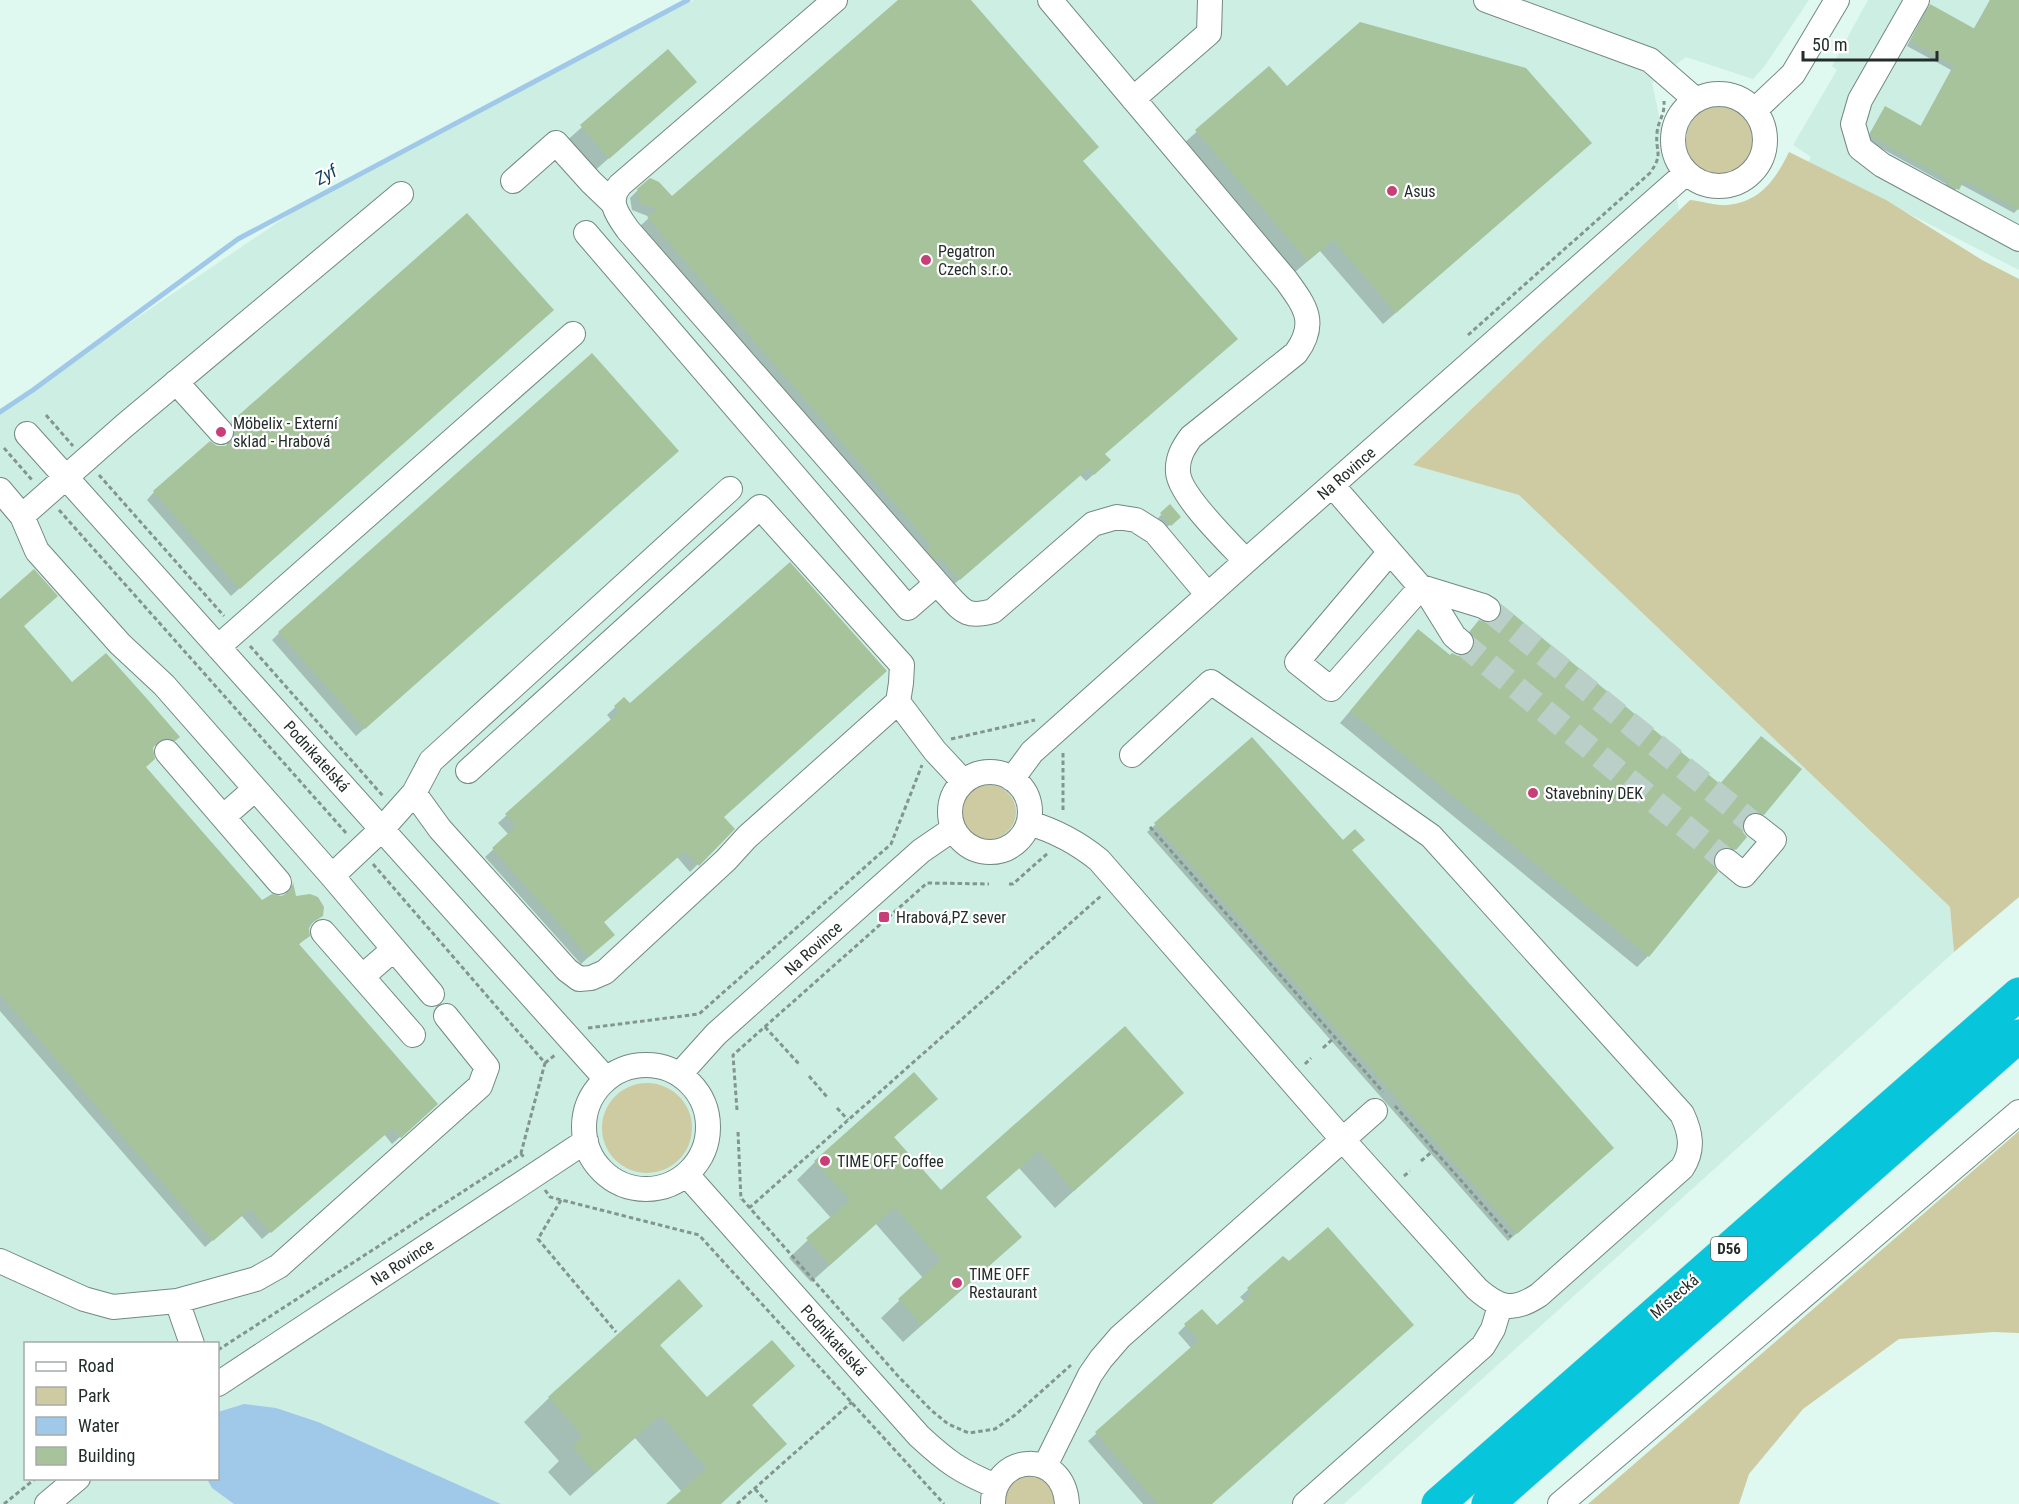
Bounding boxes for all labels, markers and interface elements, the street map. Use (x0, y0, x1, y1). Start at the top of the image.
scale bar (1803, 24, 1936, 62)
text: 50 m (1812, 34, 1847, 55)
water label: Zyf (310, 159, 342, 189)
place label: Asus (1404, 182, 1436, 201)
marker: Asus (1385, 184, 1399, 198)
place label: Pegatron Czech s.r.o. (938, 242, 1012, 279)
marker: Pegatron Czech s.r.o. (919, 253, 933, 267)
place label: Möbelix - Externí sklad - Hrabová (233, 414, 339, 451)
marker: Möbelix - Externí sklad - Hrabová (214, 425, 228, 439)
street label: Na Rovince (1313, 443, 1379, 504)
street label: Podnikatelská (280, 717, 354, 796)
place label: Stavebniny DEK (1545, 784, 1643, 803)
marker: Stavebniny DEK (1526, 786, 1540, 800)
place label: Hrabová,PZ sever (896, 908, 1006, 927)
marker: Hrabová,PZ sever (877, 910, 891, 924)
street label: Na Rovince (781, 918, 846, 979)
place label: TIME OFF Coffee (837, 1152, 944, 1171)
marker: TIME OFF Coffee (818, 1154, 832, 1168)
street label: Na Rovince (367, 1235, 437, 1290)
road number: D56 (1711, 1237, 1747, 1261)
place label: TIME OFF Restaurant (969, 1265, 1037, 1302)
street label: Místecká (1646, 1270, 1702, 1322)
marker: TIME OFF Restaurant (950, 1276, 964, 1290)
street label: Podnikatelská (797, 1301, 871, 1380)
legend (24, 1342, 219, 1480)
text: Road (78, 1355, 114, 1376)
text: Park (78, 1385, 110, 1406)
text: Water (78, 1415, 120, 1436)
text: Building (78, 1445, 135, 1466)

